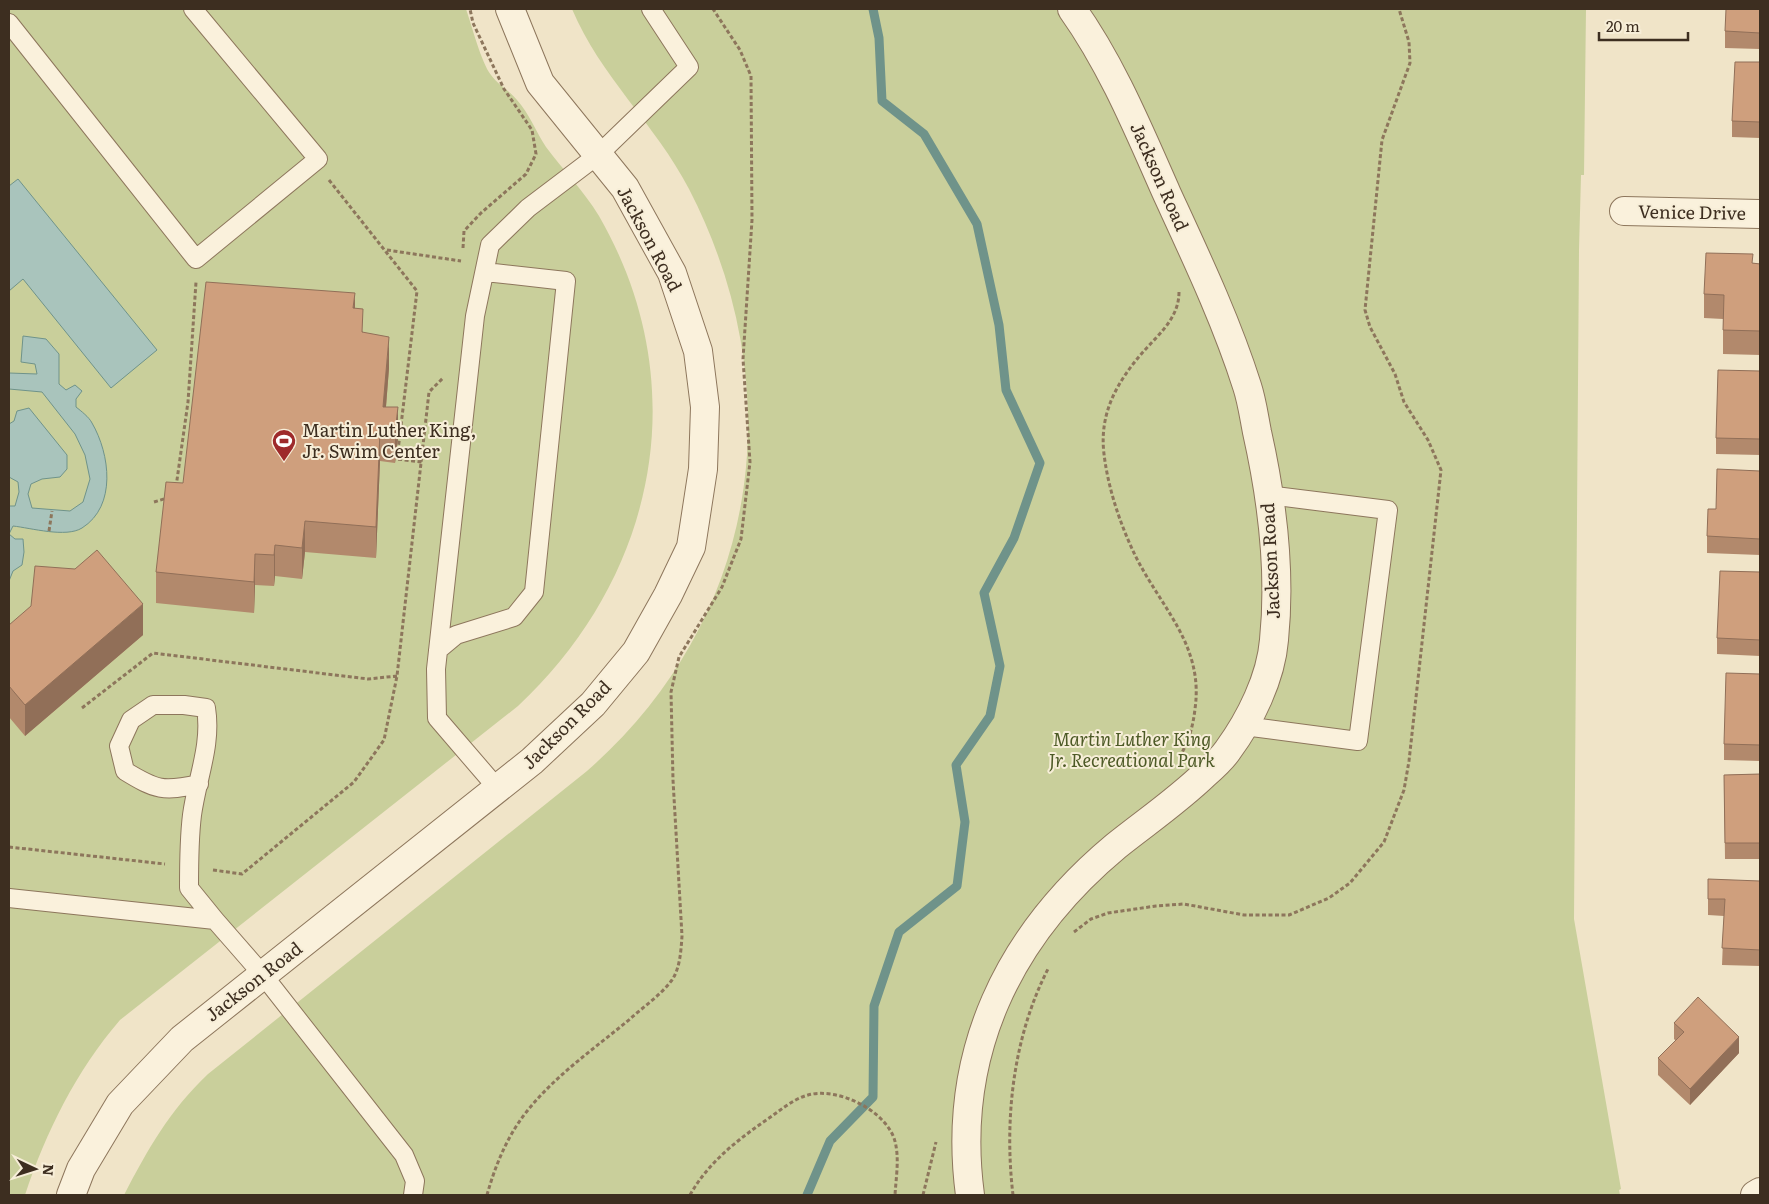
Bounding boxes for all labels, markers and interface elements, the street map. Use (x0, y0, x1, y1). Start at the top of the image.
scale bar (1599, 10, 1688, 42)
text: 20 m (1606, 14, 1640, 37)
street label: Jackson Road (1124, 118, 1196, 235)
street label: Jackson Road (611, 181, 690, 296)
street label: Venice Drive (1638, 197, 1746, 226)
place label: Martin Luther King, Jr. Swim Center (302, 416, 476, 464)
sports icon: Martin Luther King, Jr. Swim Center (271, 428, 297, 462)
street label: Jackson Road (1253, 502, 1286, 620)
street label: Jackson Road (515, 673, 617, 775)
park label: Martin Luther King Jr. Recreational Park (1049, 725, 1215, 773)
street label: Jackson Road (199, 934, 307, 1027)
north arrow (10, 1144, 60, 1194)
text: N (39, 1163, 59, 1177)

